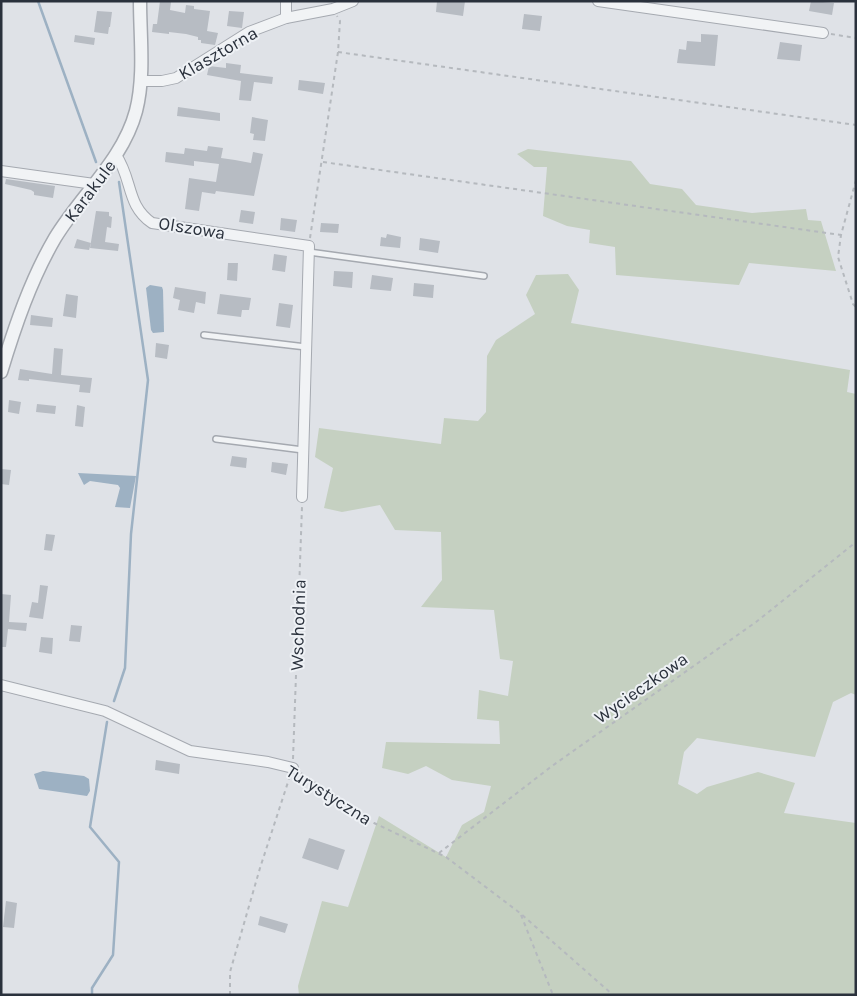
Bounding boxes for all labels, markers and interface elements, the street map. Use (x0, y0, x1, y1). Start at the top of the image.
street label: Klasztorna (174, 22, 262, 84)
street label: Karakule (59, 155, 121, 227)
street label: Olszowa (157, 212, 227, 244)
street label: Wschodnia (285, 579, 311, 671)
street label: Wycieczkowa (590, 648, 692, 728)
street label: Turystyczna (282, 760, 376, 830)

